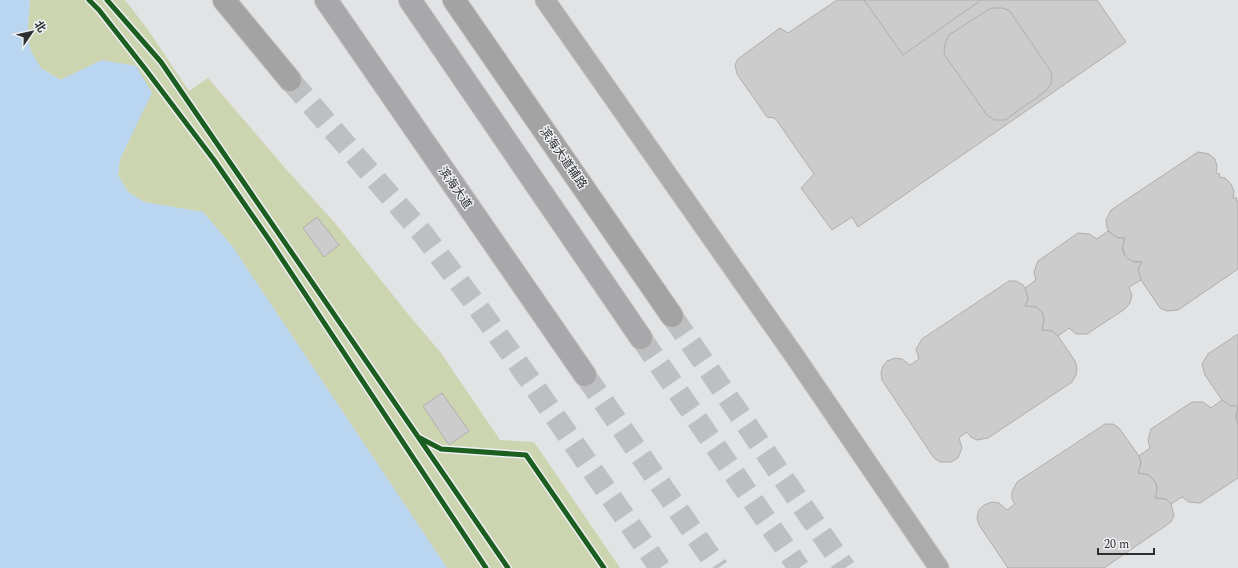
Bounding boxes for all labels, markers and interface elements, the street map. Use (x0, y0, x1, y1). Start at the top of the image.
north arrow (12, 12, 52, 52)
text: 北 (30, 17, 50, 36)
street label: 滨海大道辅路 (535, 123, 591, 193)
street label: 滨海大道 (433, 163, 477, 213)
scale bar (1098, 530, 1154, 556)
text: 20 m (1104, 535, 1129, 554)

